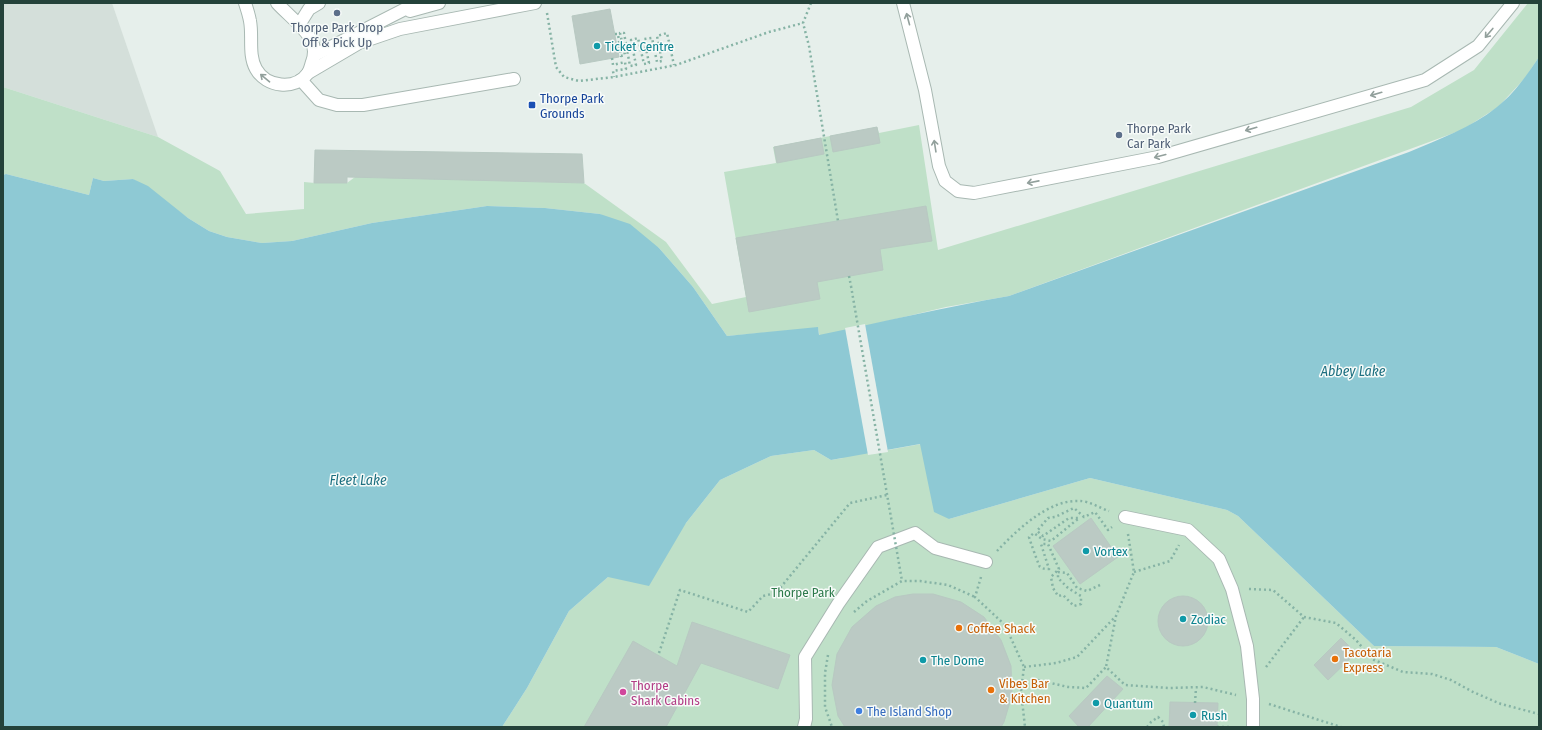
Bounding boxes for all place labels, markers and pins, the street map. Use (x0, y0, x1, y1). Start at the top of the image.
marker: Thorpe Park Drop Off & Pick Up (332, 8, 342, 18)
place label: Thorpe Park Drop Off & Pick Up (291, 20, 383, 50)
place label: Ticket Centre (605, 39, 674, 54)
marker: Ticket Centre (592, 41, 602, 51)
place label: Thorpe Park Grounds (540, 91, 605, 121)
marker: Thorpe Park Grounds (527, 100, 537, 110)
place label: Thorpe Park Car Park (1127, 121, 1192, 151)
marker: Thorpe Park Car Park (1114, 130, 1124, 140)
place label: Vortex (1094, 544, 1128, 559)
marker: Vortex (1081, 546, 1091, 556)
place label: Zodiac (1191, 612, 1226, 627)
marker: Zodiac (1178, 614, 1188, 624)
place label: Coffee Shack (967, 621, 1036, 636)
marker: Coffee Shack (954, 623, 964, 633)
place label: Tacotaria Express (1343, 645, 1392, 675)
place label: The Dome (931, 653, 984, 668)
marker: Tacotaria Express (1330, 654, 1340, 664)
marker: The Dome (918, 655, 928, 665)
place label: Vibes Bar & Kitchen (999, 676, 1051, 706)
place label: Thorpe Shark Cabins (631, 678, 700, 708)
marker: Vibes Bar & Kitchen (986, 685, 996, 695)
marker: Thorpe Shark Cabins (618, 687, 628, 697)
place label: Quantum (1104, 696, 1153, 711)
marker: Quantum (1091, 698, 1101, 708)
place label: The Island Shop (867, 704, 952, 719)
marker: The Island Shop (854, 706, 864, 716)
place label: Rush (1201, 708, 1227, 723)
marker: Rush (1188, 710, 1198, 720)

